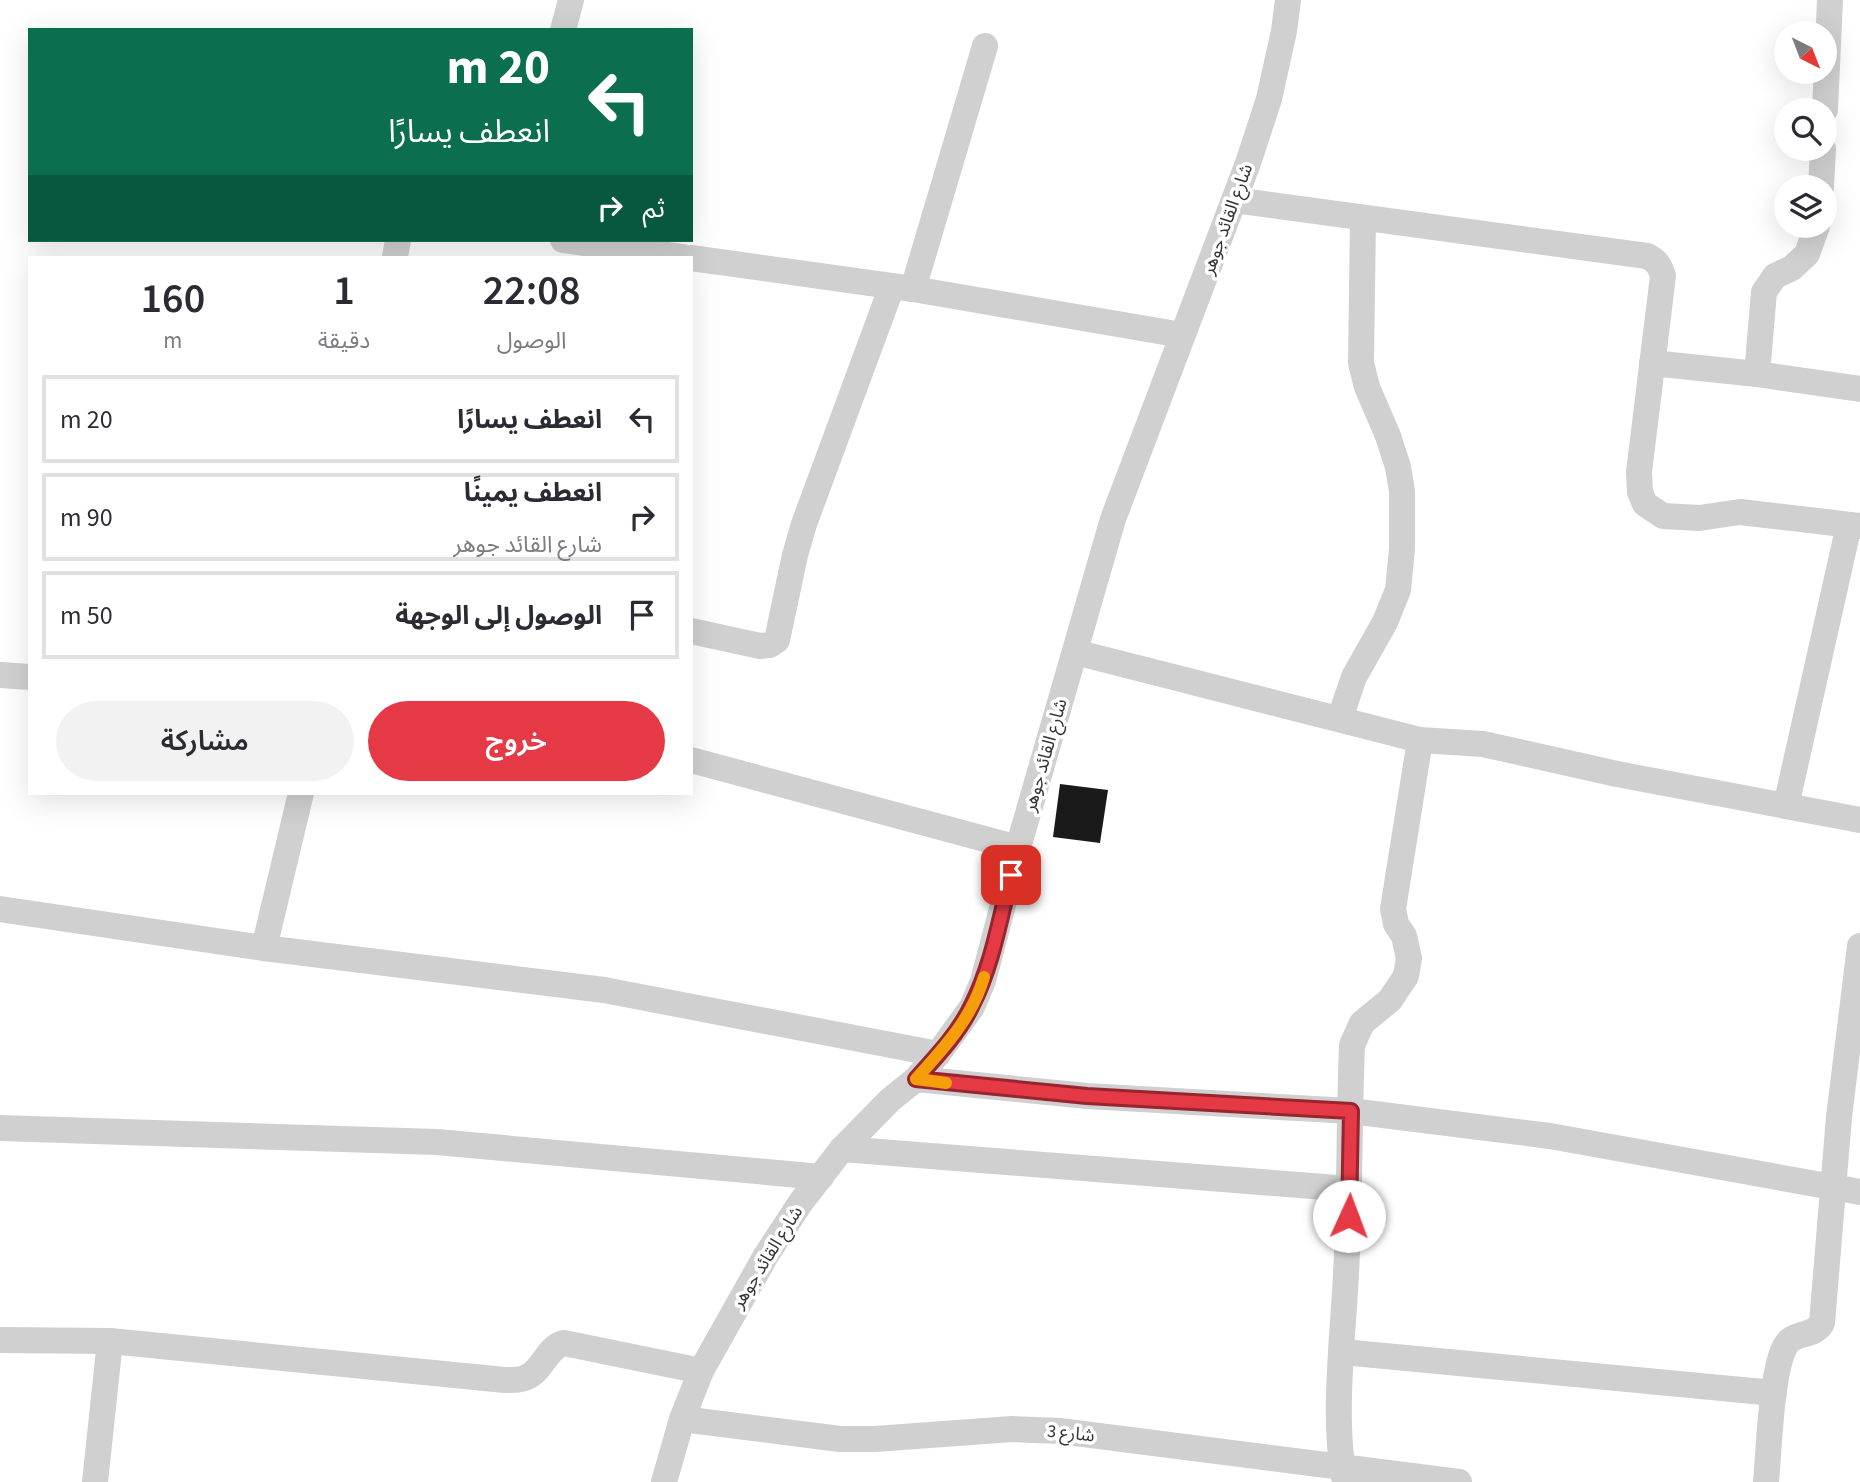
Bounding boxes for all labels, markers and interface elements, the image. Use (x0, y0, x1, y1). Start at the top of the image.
north arrow (1774, 21, 1838, 84)
map controls (1774, 21, 1837, 238)
text: 20 m (446, 33, 550, 103)
icon: left (574, 56, 665, 147)
button: search (1774, 98, 1837, 161)
text: انعطف يسارًا (388, 109, 550, 155)
street label: شارع القائد جوهر (1195, 160, 1260, 279)
button: layers (1774, 175, 1837, 238)
icon: right (591, 189, 629, 227)
text: ثم (643, 190, 665, 227)
text: 1 (333, 261, 355, 321)
text: 22:08 (483, 261, 580, 321)
text: 160 (141, 269, 205, 329)
text: m (163, 324, 182, 357)
text: دقيقة (318, 324, 370, 357)
text: الوصول (497, 324, 567, 357)
icon: left (623, 400, 661, 438)
text: 20 m (60, 401, 113, 438)
text: انعطف يسارًا (457, 401, 602, 438)
text: انعطف يمينًا (464, 474, 602, 511)
icon: right (623, 498, 661, 536)
text: 90 m (60, 499, 113, 536)
text: شارع القائد جوهر (453, 528, 602, 561)
icon: arrive (623, 596, 661, 634)
text: 50 m (60, 597, 113, 634)
text: الوصول إلى الوجهة (395, 597, 602, 634)
street label: شارع القائد جوهر (1017, 696, 1074, 816)
button: مشاركة (56, 701, 354, 781)
button: خروج (368, 701, 665, 781)
pin (981, 845, 1041, 905)
icon: arrive (992, 856, 1030, 894)
position arrow (1312, 1179, 1386, 1253)
street label: شارع القائد جوهر (725, 1201, 810, 1315)
street label: شارع 3 (1046, 1419, 1096, 1449)

